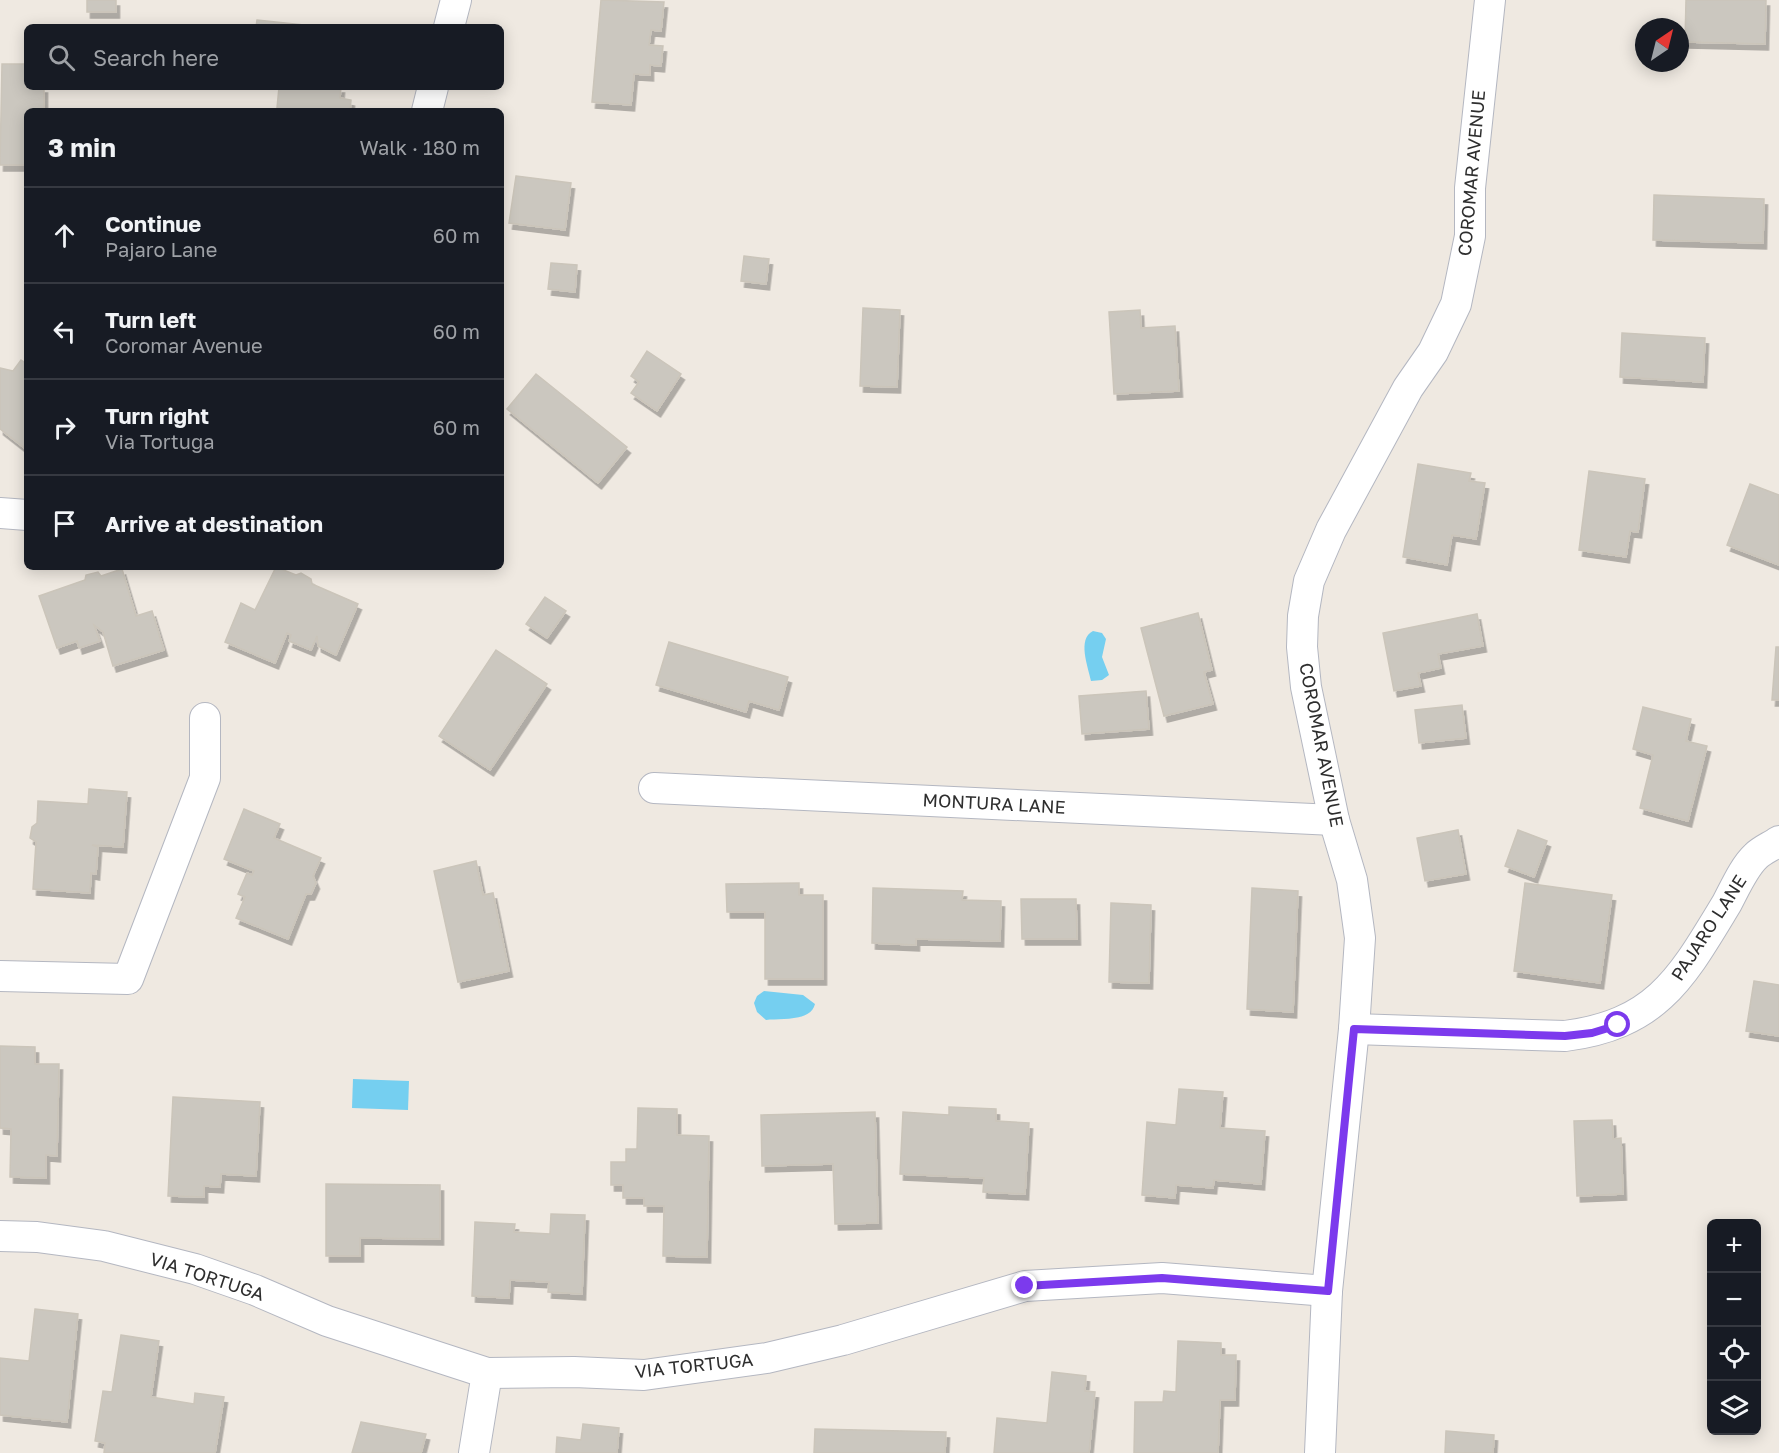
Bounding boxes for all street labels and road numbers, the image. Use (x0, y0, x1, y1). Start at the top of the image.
street label: COROMAR AVENUE (1453, 89, 1489, 257)
street label: COROMAR AVENUE (1295, 661, 1349, 829)
street label: MONTURA LANE (922, 788, 1066, 818)
street label: PAJARO LANE (1666, 870, 1751, 984)
street label: VIA TORTUGA (147, 1247, 267, 1305)
street label: VIA TORTUGA (633, 1348, 754, 1382)

